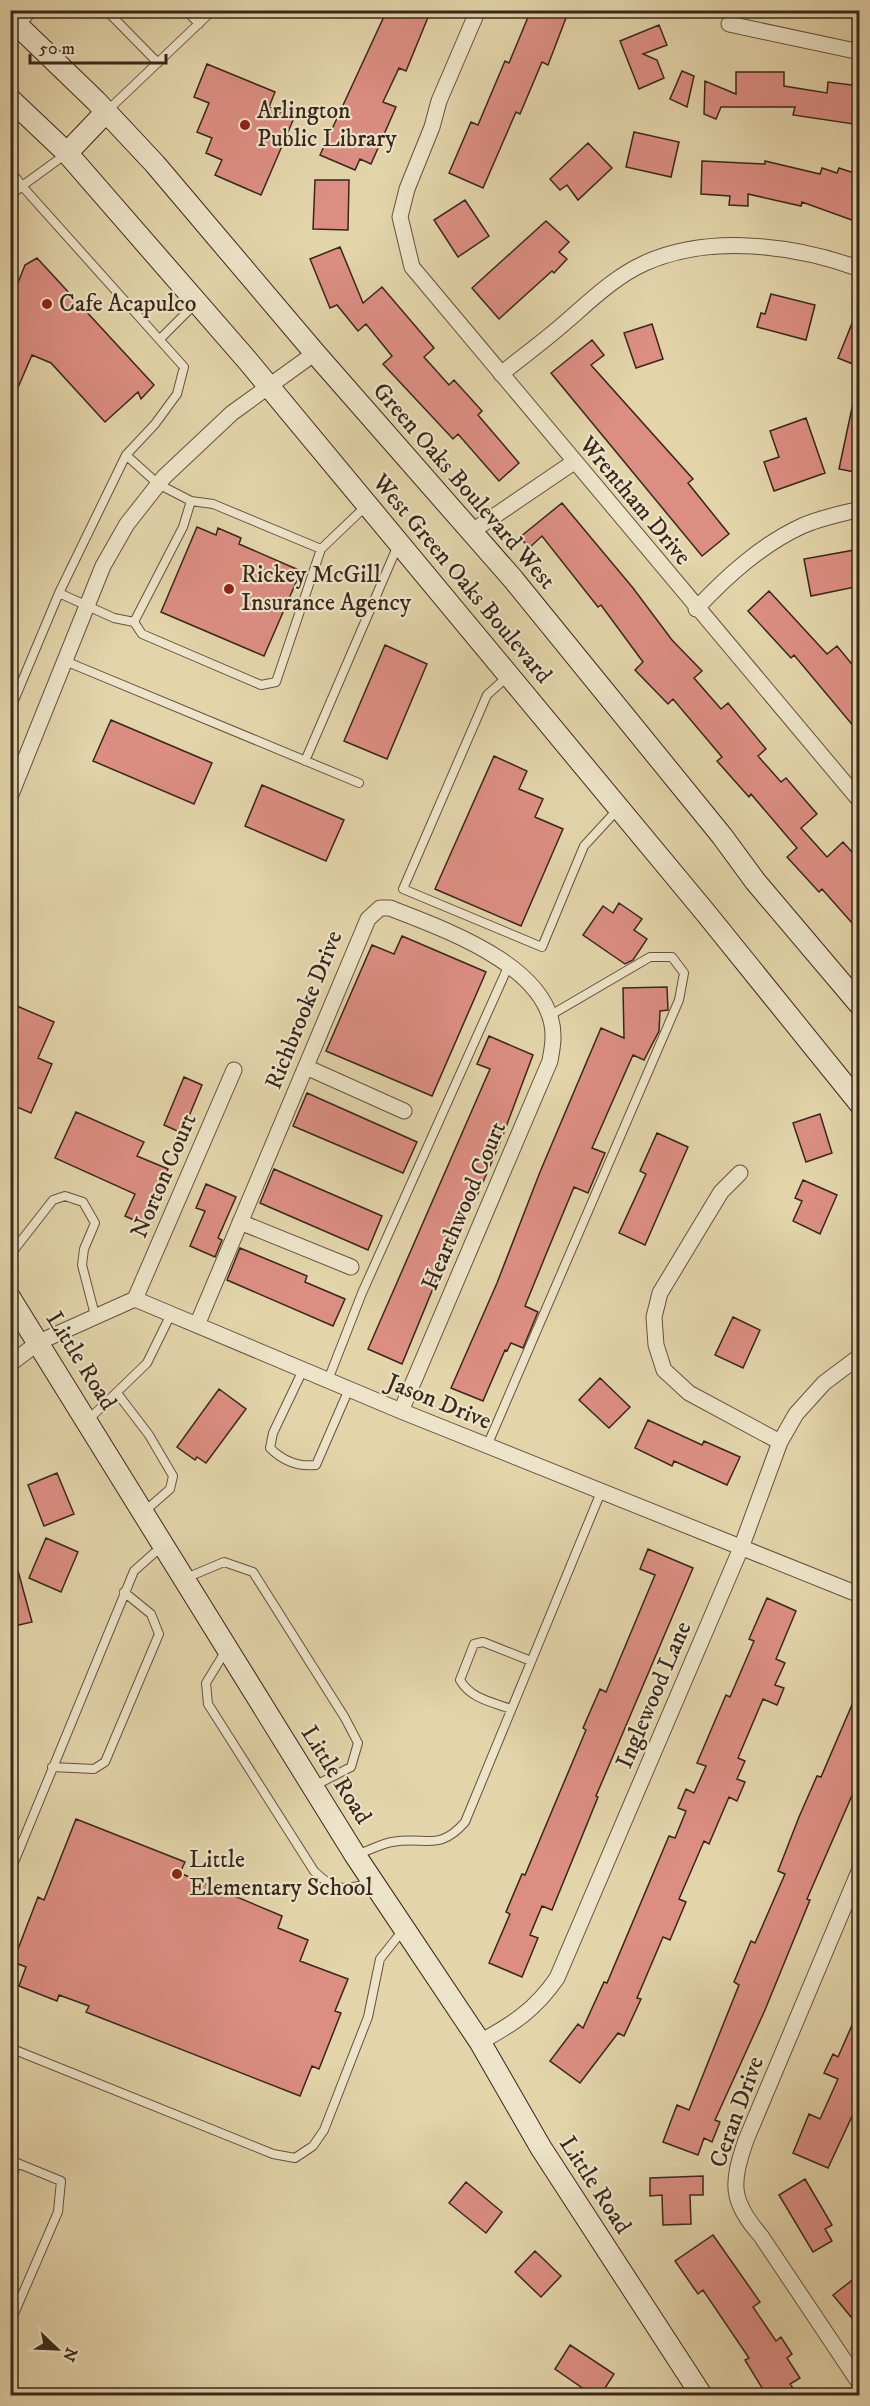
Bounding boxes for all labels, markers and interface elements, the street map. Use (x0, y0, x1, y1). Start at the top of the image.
scale bar (30, 27, 166, 65)
text: 50 m (39, 38, 75, 60)
place label: Arlington Public Library (257, 96, 397, 154)
marker: Arlington Public Library (238, 118, 252, 132)
place label: Cafe Acapulco (59, 289, 196, 319)
marker: Cafe Acapulco (40, 297, 54, 311)
street label: Green Oaks Boulevard West (366, 376, 562, 596)
street label: Wrentham Drive (572, 430, 698, 572)
street label: West Green Oaks Boulevard (365, 467, 558, 690)
place label: Rickey McGill Insurance Agency (241, 560, 412, 618)
marker: Rickey McGill Insurance Agency (222, 582, 236, 596)
street label: Richbrooke Drive (259, 926, 350, 1094)
street label: Norton Court (124, 1109, 204, 1243)
street label: Hearthwood Court (415, 1117, 513, 1295)
street label: Little Road (39, 1306, 123, 1416)
street label: Jason Drive (380, 1367, 496, 1437)
street label: Inglewood Lane (610, 1617, 698, 1773)
street label: Little Road (294, 1720, 378, 1830)
place label: Little Elementary School (189, 1845, 373, 1903)
marker: Little Elementary School (170, 1867, 184, 1881)
street label: Ceran Drive (703, 2052, 771, 2172)
street label: Little Road (552, 2130, 638, 2240)
north arrow (27, 2319, 87, 2379)
text: N (58, 2345, 82, 2364)

